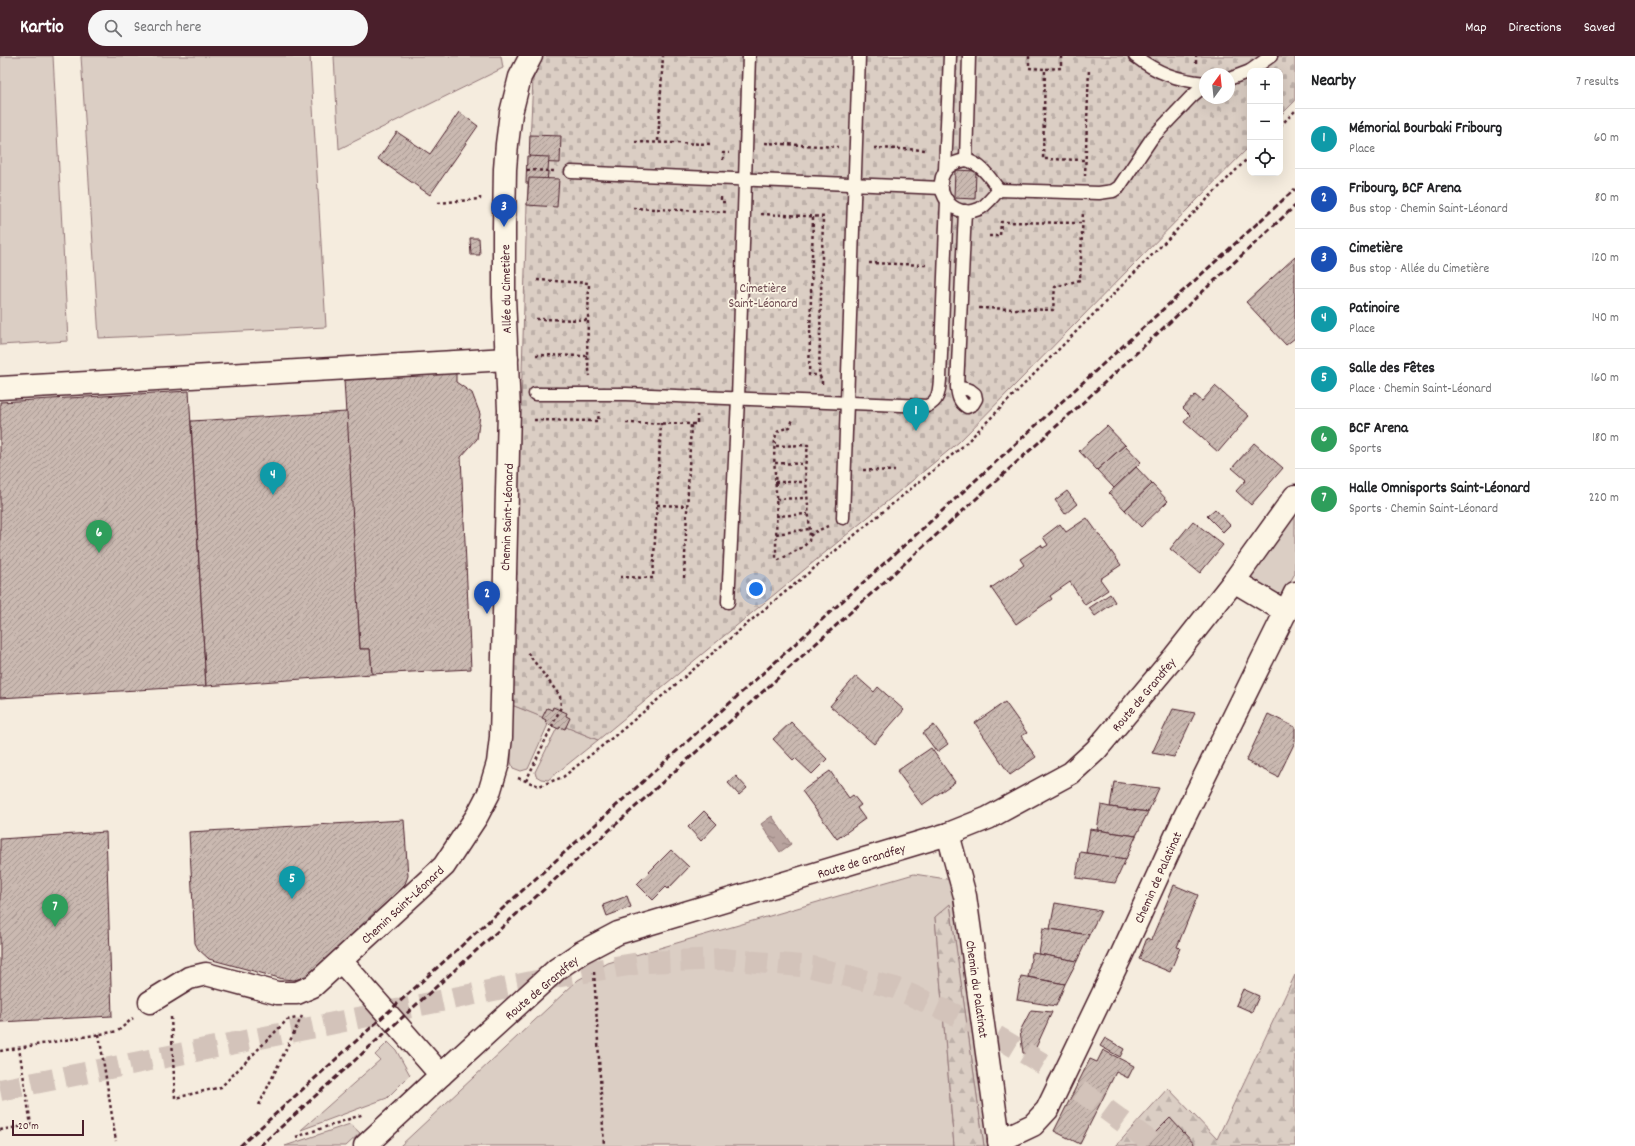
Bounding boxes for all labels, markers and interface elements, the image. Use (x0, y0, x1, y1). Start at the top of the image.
search box (88, 10, 368, 46)
text: Kartio (20, 15, 64, 42)
icon: search (102, 17, 124, 39)
text: Search here (134, 17, 201, 39)
text: Map (1465, 18, 1487, 38)
text: Directions (1509, 18, 1562, 38)
text: Saved (1584, 18, 1615, 38)
north arrow (1199, 68, 1235, 104)
map controls (1247, 68, 1283, 176)
button: + (1247, 68, 1283, 104)
text: Nearby (1311, 70, 1355, 94)
text: 7 results (1576, 73, 1619, 92)
button: − (1247, 104, 1283, 140)
text: Mémorial Bourbaki Fribourg (1349, 118, 1502, 140)
text: 1 (1323, 129, 1325, 148)
text: 60 m (1594, 129, 1619, 148)
button: locate (1247, 140, 1283, 176)
text: Place (1349, 140, 1375, 159)
text: Fribourg, BCF Arena (1349, 178, 1461, 200)
text: 2 (1321, 189, 1327, 208)
text: 80 m (1595, 189, 1619, 208)
pin: 3 (491, 194, 517, 227)
text: Bus stop · Chemin Saint-Léonard (1349, 200, 1508, 219)
text: Cimetière (1349, 238, 1403, 260)
street label: Allée du Cimetière (497, 244, 518, 334)
text: 3 (1321, 249, 1327, 268)
text: 120 m (1591, 249, 1619, 268)
text: Bus stop · Allée du Cimetière (1349, 260, 1489, 279)
park label: Cimetière Saint-Léonard (728, 280, 798, 314)
text: Patinoire (1349, 298, 1400, 320)
text: 4 (1321, 309, 1327, 328)
text: 140 m (1592, 309, 1619, 328)
text: Place (1349, 320, 1375, 339)
text: Salle des Fêtes (1349, 358, 1435, 380)
text: 5 (1321, 369, 1327, 388)
text: 160 m (1591, 369, 1619, 388)
text: Place · Chemin Saint-Léonard (1349, 380, 1492, 399)
pin: 1 (903, 398, 929, 431)
text: BCF Arena (1349, 418, 1408, 440)
text: 6 (1321, 429, 1327, 448)
text: 180 m (1592, 429, 1619, 448)
text: Sports (1349, 440, 1382, 459)
pin: 4 (260, 462, 286, 495)
street label: Chemin Saint-Léonard (497, 463, 520, 571)
text: Halle Omnisports Saint-Léonard (1349, 478, 1530, 500)
text: 7 (1322, 489, 1326, 508)
text: 220 m (1589, 489, 1619, 508)
text: Sports · Chemin Saint-Léonard (1349, 500, 1498, 519)
pin: 6 (86, 520, 112, 553)
your location (746, 579, 766, 599)
pin: 2 (474, 581, 500, 614)
street label: Route de Grandfey (1108, 654, 1182, 737)
street label: Chemin de Palatinat (1131, 829, 1188, 927)
street label: Route de Grandfey (815, 840, 909, 885)
street label: Chemin Saint-Léonard (358, 862, 450, 949)
pin: 5 (279, 866, 305, 899)
pin: 7 (42, 894, 68, 927)
street label: Chemin du Palatinat (959, 939, 992, 1040)
street label: Route de Grandfey (502, 952, 584, 1025)
scale bar (12, 1118, 84, 1137)
text: 20 m (18, 1119, 39, 1135)

